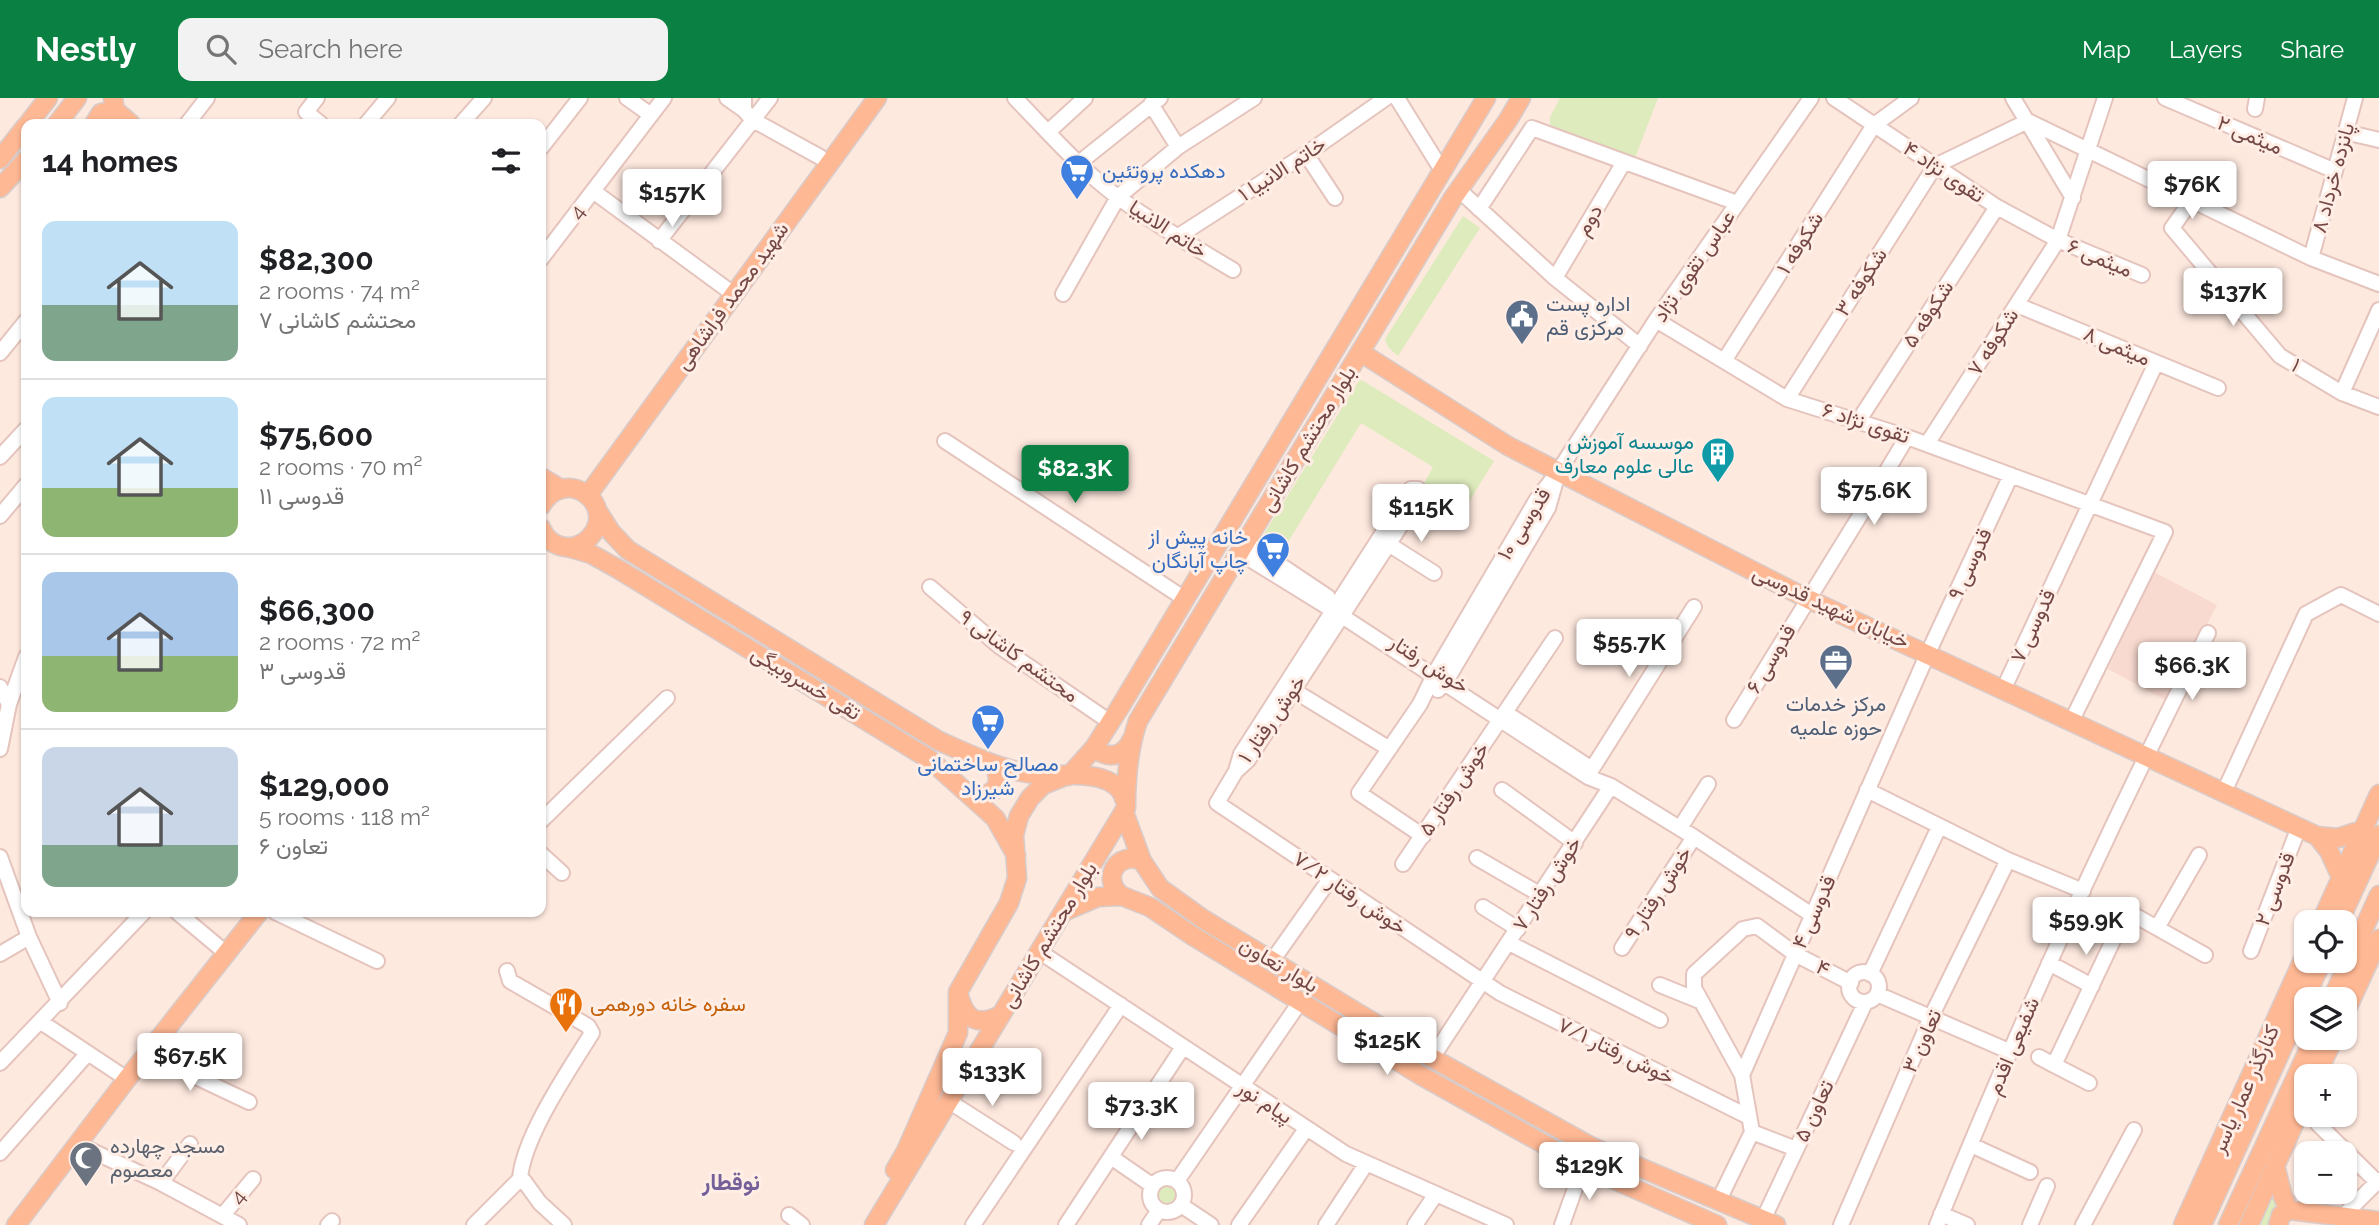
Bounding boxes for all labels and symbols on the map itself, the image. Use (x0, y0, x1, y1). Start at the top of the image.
street label: میثمی ۲ (2214, 110, 2287, 159)
street label: پانزده خرداد ۸ (2306, 120, 2361, 236)
street label: خاتم الانبیا ۱ (1233, 131, 1331, 208)
street label: تقوی نژاد ۴ (1898, 135, 1990, 209)
supermarket icon: دهکده پروتئین (1058, 152, 1096, 201)
place label: دهکده پروتئین (1102, 158, 1226, 185)
pin: $76K (2151, 162, 2233, 221)
pin: $157K (623, 170, 721, 229)
street label: خاتم الانبیا (1124, 194, 1212, 265)
street label: 4 (563, 200, 590, 224)
street label: دوم (1570, 200, 1609, 241)
street label: عباس تقوی نژاد (1647, 205, 1741, 327)
street label: شکوفه ۱ (1771, 207, 1829, 279)
street label: شهید محمد فراشاهی (670, 217, 794, 375)
street label: میثمی ۶ (2064, 233, 2136, 282)
street label: شکوفه ۳ (1829, 243, 1893, 321)
pin: $137K (2184, 268, 2282, 328)
street label: شکوفه ۵ (1897, 276, 1959, 352)
place label: اداره پست مرکزی قم (1546, 291, 1630, 342)
public building icon: اداره پست مرکزی قم (1503, 297, 1541, 346)
street label: شکوفه ۷ (1962, 304, 2024, 380)
street label: میثمی ۸ (2080, 320, 2154, 371)
street label: ۱ (2287, 352, 2305, 377)
street label: بلوار محتشم کاشانی (1254, 361, 1363, 517)
street label: تقوی نژاد ۶ (1819, 397, 1913, 449)
place label: موسسه آموزش عالی علوم معارف (1555, 429, 1694, 480)
building icon: موسسه آموزش عالی علوم معارف (1699, 435, 1737, 484)
pin: $82.3K (1018, 446, 1132, 505)
pin: $75.6K (1817, 468, 1931, 527)
street label: قدوسی ۱۰ (1492, 483, 1556, 565)
pin: $115K (1372, 484, 1470, 544)
place label: خانه پیش از چاپ آبانگان (1147, 524, 1248, 575)
street label: قدوسی ۹ (1942, 524, 1998, 604)
supermarket icon: خانه پیش از چاپ آبانگان (1254, 530, 1292, 579)
street label: خیابان شهید قدوسی (1749, 559, 1913, 655)
street label: قدوسی ۷ (2005, 585, 2061, 667)
street label: محتشم کاشانی ۹ (954, 604, 1084, 709)
pin: $55.7K (1572, 620, 1686, 679)
street label: قدوسی ۶ (1740, 620, 1802, 698)
street label: خوش رفتار (1383, 628, 1474, 699)
street label: تقی خسروبیگی (746, 640, 866, 726)
office icon: مرکز خدمات حوزه علمیه (1817, 642, 1855, 691)
pin: $66.3K (2135, 642, 2249, 702)
street label: خوش رفتار ۱ (1232, 670, 1312, 768)
place label: مرکز خدمات حوزه علمیه (1786, 691, 1886, 741)
supermarket icon: مصالح ساختمانی شیرزاد (969, 702, 1007, 751)
street label: خوش رفتار ۵ (1413, 737, 1495, 841)
place label: مصالح ساختمانی شیرزاد (917, 751, 1059, 801)
street label: خوش رفتار ۷ (1507, 832, 1587, 936)
street label: خوش رفتار ۹ (1618, 842, 1698, 944)
street label: خوش رفتار ۷/۲ (1288, 846, 1412, 940)
street label: قدوسی ۲ (2249, 849, 2301, 929)
street label: بلوار محتشم کاشانی (995, 857, 1104, 1013)
street label: قدوسی ۴ (1786, 871, 1842, 953)
pin: $59.9K (2029, 898, 2143, 957)
street label: بلوار تعاون (1235, 931, 1323, 999)
street label: ۴ (1812, 954, 1834, 981)
restaurant icon: سفره خانه دورهمی (547, 985, 585, 1034)
place label: سفره خانه دورهمی (590, 991, 746, 1017)
street label: شفیعی اقدم (1981, 993, 2046, 1099)
street label: تعاون ۳ (1897, 1005, 1947, 1077)
street label: خوش رفتار ۷/۱ (1554, 1012, 1678, 1090)
pin: $125K (1338, 1018, 1436, 1077)
street label: کنارگذر عمار یاسر (2205, 1021, 2285, 1158)
pin: $67.5K (133, 1034, 247, 1093)
pin: $133K (943, 1048, 1041, 1108)
street label: پیام نور (1231, 1074, 1298, 1130)
street label: تعاون ۵ (1788, 1076, 1840, 1146)
pin: $73.3K (1084, 1082, 1198, 1142)
place label: مسجد چهارده معصوم (110, 1133, 225, 1184)
mosque icon: مسجد چهارده معصوم (67, 1139, 105, 1188)
pin: $129K (1540, 1142, 1638, 1202)
district label: نوقطار (701, 1168, 760, 1197)
street label: 4 (224, 1184, 251, 1209)

